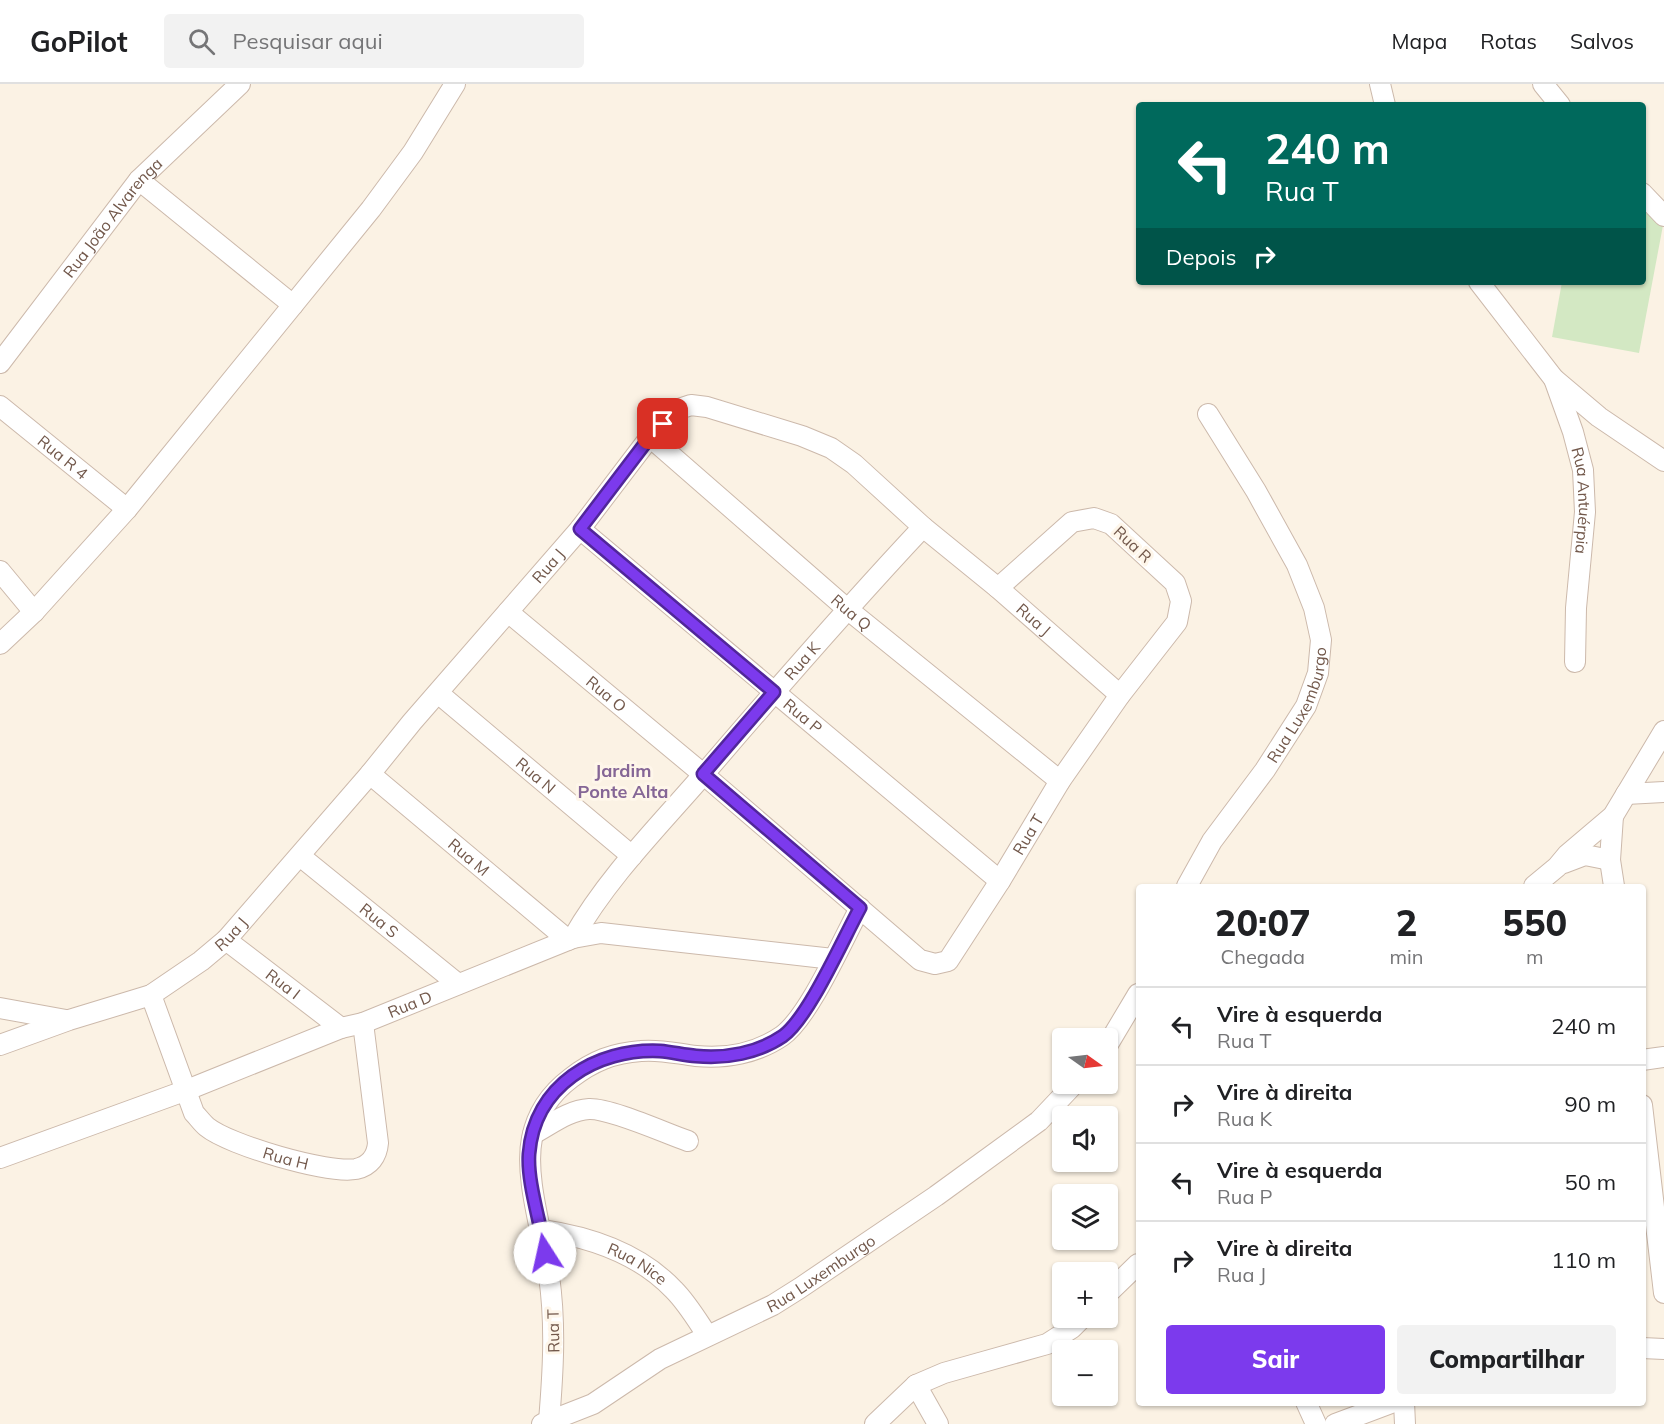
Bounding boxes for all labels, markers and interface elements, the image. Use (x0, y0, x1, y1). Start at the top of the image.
search box (164, 14, 584, 68)
text: GoPilot (30, 24, 128, 59)
icon: search (185, 25, 218, 58)
text: Pesquisar aqui (233, 27, 383, 55)
text: Mapa (1392, 28, 1447, 54)
text: Rotas (1480, 28, 1537, 54)
text: Salvos (1570, 28, 1634, 54)
text: 240 m (1265, 122, 1390, 175)
icon: left (1166, 126, 1244, 204)
street label: Rua João Alvarenga (59, 153, 166, 281)
text: Rua T (1265, 174, 1339, 208)
icon: right (1248, 240, 1281, 273)
text: Depois (1166, 243, 1236, 271)
pin (637, 398, 688, 449)
icon: arrive (646, 407, 679, 440)
street label: Rua R 4 (34, 431, 92, 484)
street label: Rua Antuérpia (1567, 445, 1595, 555)
street label: Rua R (1110, 521, 1156, 567)
street label: Rua J (528, 544, 568, 587)
street label: Rua Q (827, 590, 876, 635)
street label: Rua J (1012, 599, 1055, 640)
street label: Rua K (780, 637, 825, 684)
street label: Rua Luxemburgo (1262, 646, 1330, 766)
street label: Rua O (582, 671, 631, 716)
street label: Rua P (780, 694, 827, 738)
street label: Rua N (512, 753, 560, 798)
district label: Jardim Ponte Alta (578, 759, 668, 803)
street label: Rua T (1008, 810, 1048, 858)
street label: Rua M (444, 834, 494, 880)
street label: Rua S (356, 899, 403, 942)
text: 20:07 (1215, 900, 1311, 945)
text: 2 (1396, 900, 1417, 945)
text: 550 (1502, 900, 1567, 945)
street label: Rua J (210, 913, 252, 955)
text: Chegada (1221, 944, 1305, 969)
text: min (1389, 944, 1424, 969)
text: m (1526, 944, 1544, 969)
street label: Rua I (262, 964, 304, 1003)
street label: Rua D (385, 986, 435, 1022)
text: Vire à esquerda (1217, 1000, 1382, 1028)
icon: left (1166, 1010, 1199, 1043)
text: 240 m (1551, 1012, 1616, 1040)
north arrow (1052, 1028, 1118, 1094)
map controls (1052, 1028, 1118, 1406)
text: Rua T (1217, 1028, 1272, 1053)
text: Vire à direita (1217, 1078, 1352, 1106)
icon: right (1166, 1088, 1199, 1121)
text: 90 m (1565, 1090, 1616, 1118)
button: sound (1052, 1106, 1118, 1172)
text: Rua K (1217, 1106, 1272, 1131)
street label: Rua H (261, 1142, 311, 1174)
text: Vire à esquerda (1217, 1156, 1382, 1184)
icon: left (1166, 1166, 1199, 1199)
text: 50 m (1565, 1168, 1616, 1196)
button: layers (1052, 1184, 1118, 1250)
text: Rua P (1217, 1184, 1273, 1209)
position arrow (513, 1221, 577, 1285)
street label: Rua Luxemburgo (763, 1230, 879, 1317)
text: Vire à direita (1217, 1234, 1352, 1262)
street label: Rua Nice (605, 1238, 672, 1289)
icon: right (1166, 1244, 1199, 1277)
text: 110 m (1551, 1246, 1616, 1274)
button: + (1052, 1262, 1118, 1328)
text: Rua J (1217, 1262, 1266, 1287)
street label: Rua T (543, 1309, 563, 1353)
button: Sair (1166, 1325, 1385, 1394)
button: Compartilhar (1397, 1325, 1616, 1394)
button: − (1052, 1340, 1118, 1406)

